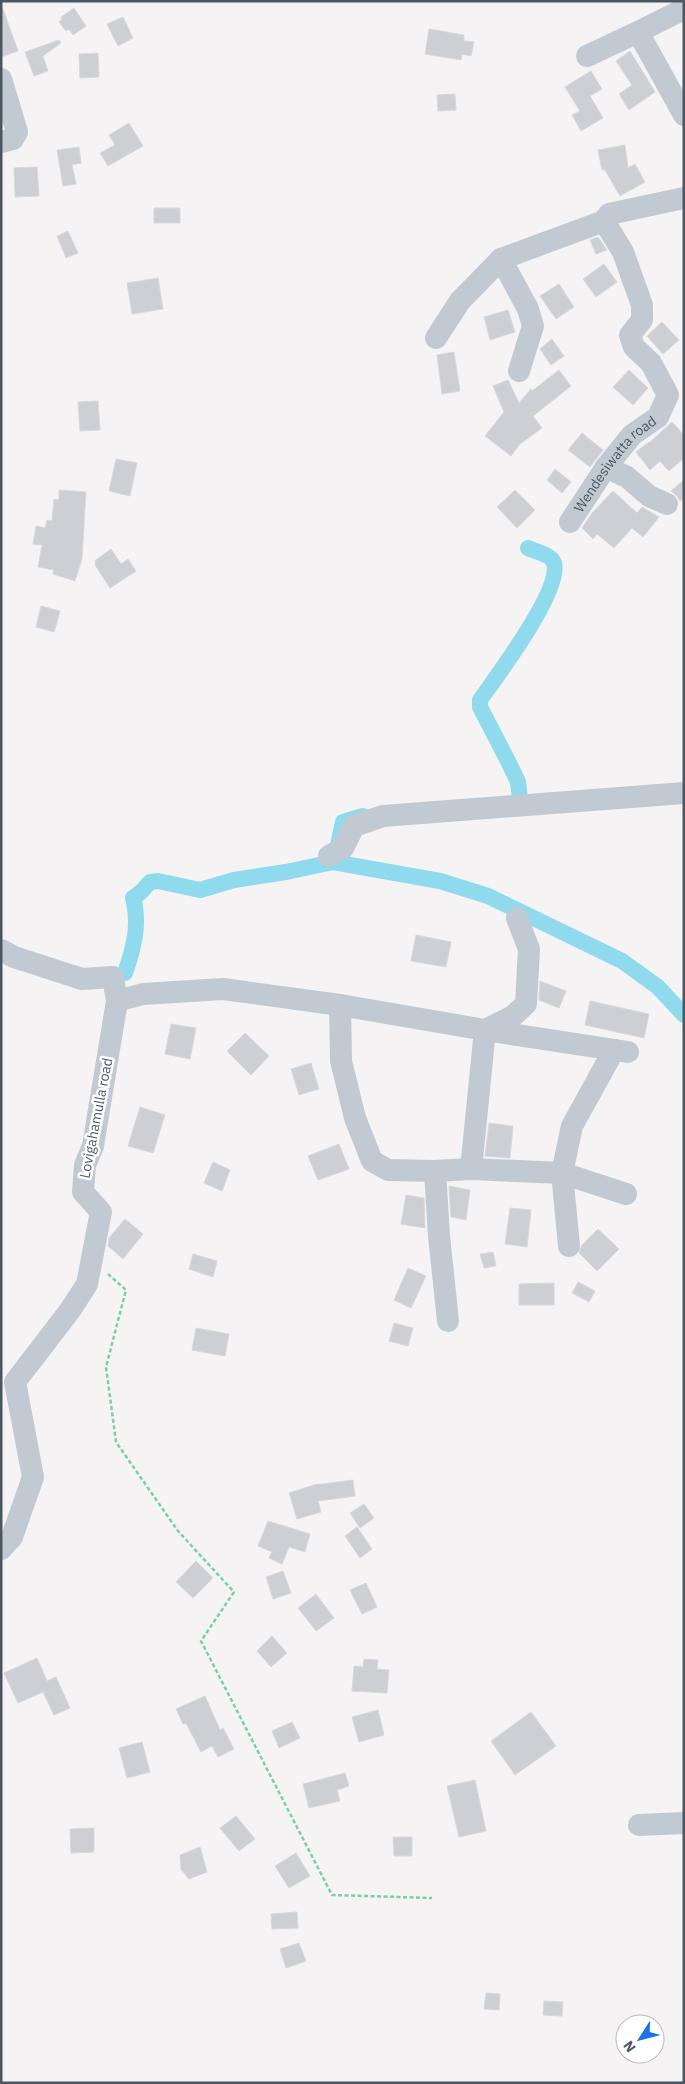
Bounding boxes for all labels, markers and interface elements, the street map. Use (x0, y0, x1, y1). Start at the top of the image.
street label: Wendesiwatta road (570, 412, 660, 516)
street label: Lovigahamulla road (76, 1056, 116, 1180)
north arrow (615, 2014, 665, 2064)
text: N (619, 2037, 640, 2056)

